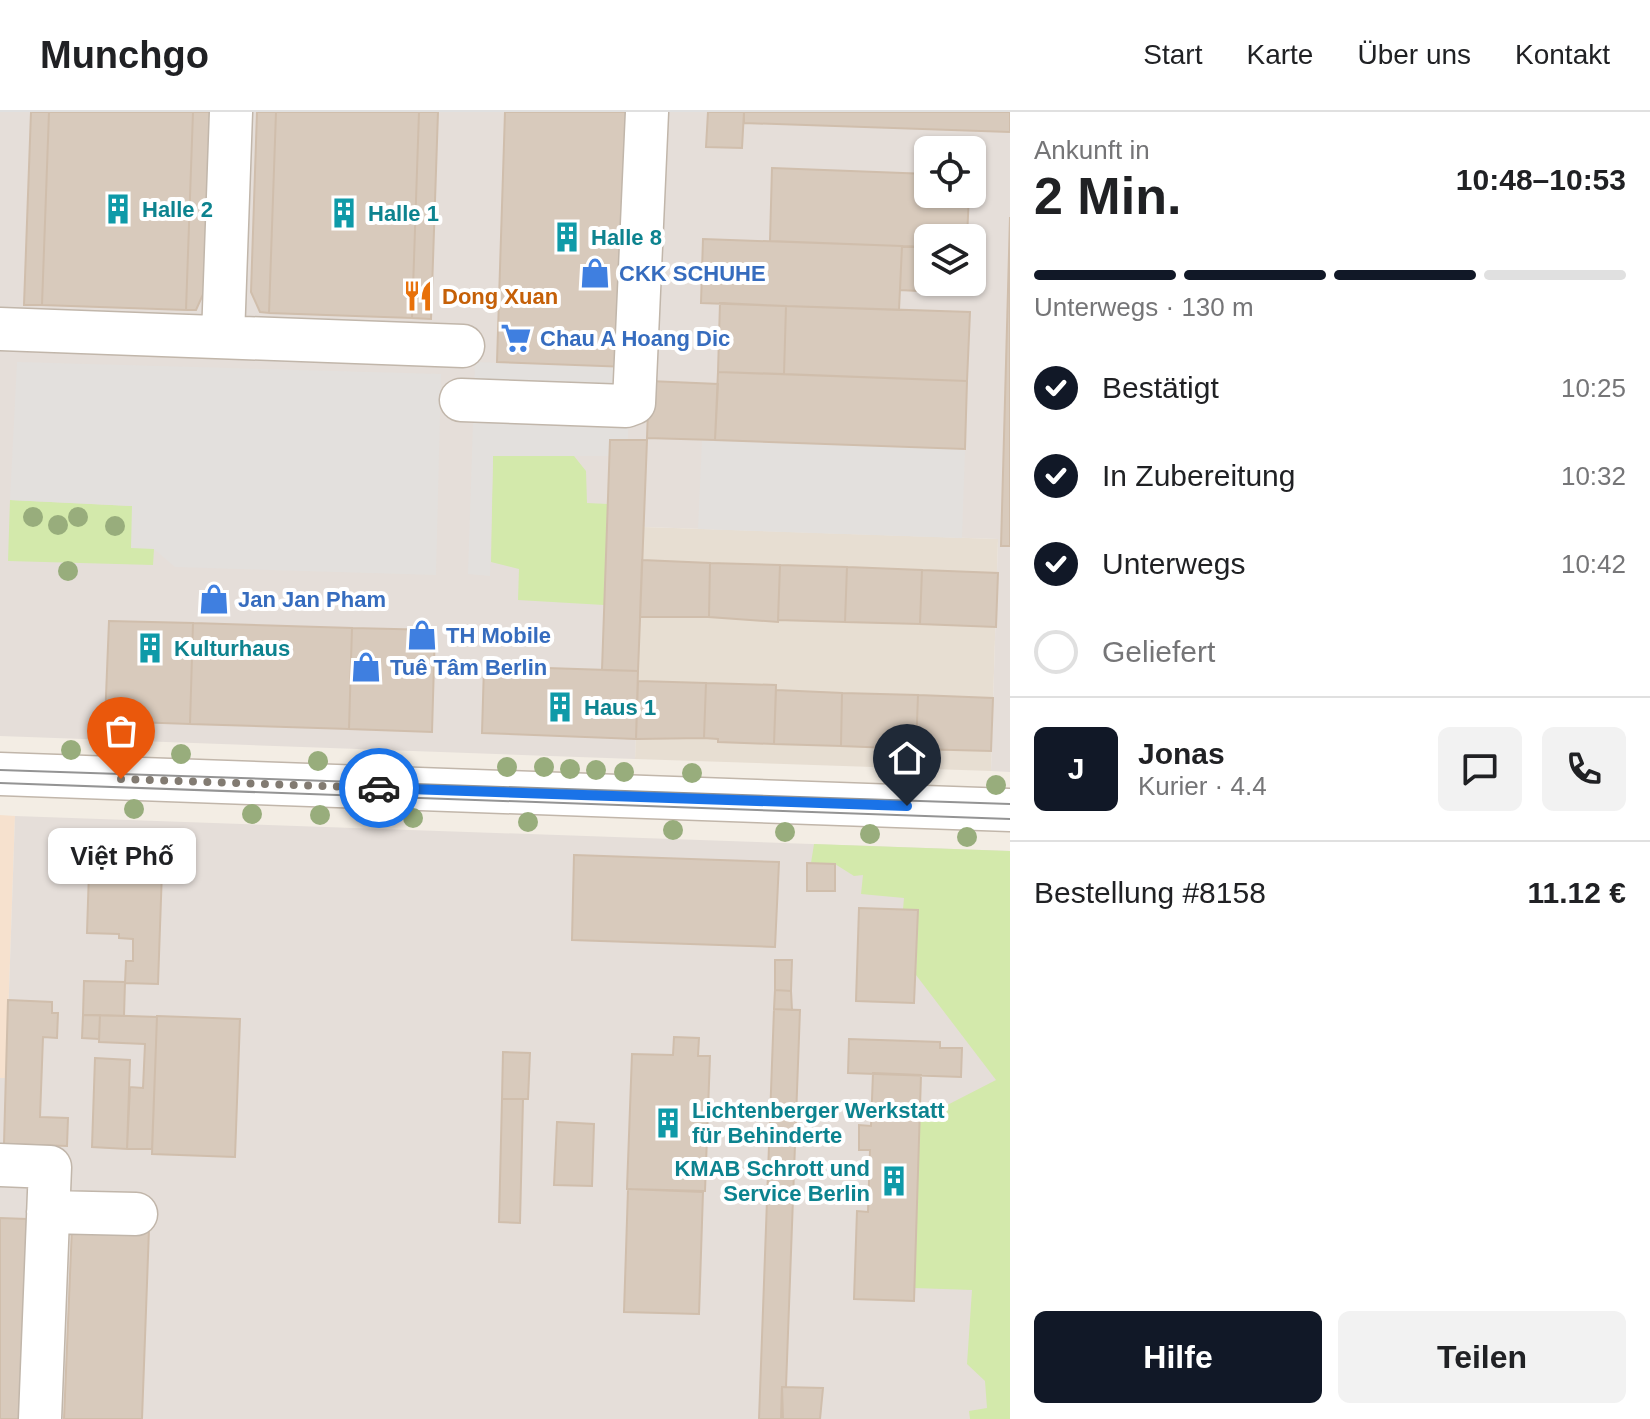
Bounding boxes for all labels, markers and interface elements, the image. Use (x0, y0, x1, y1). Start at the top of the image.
text: Munchgo (40, 34, 209, 76)
text: Start (1143, 39, 1202, 70)
text: Karte (1246, 39, 1313, 70)
text: Über uns (1357, 39, 1471, 70)
text: Kontakt (1515, 39, 1610, 70)
text: Ankunft in (1034, 135, 1150, 165)
map controls (914, 136, 986, 296)
button: locate (914, 136, 986, 208)
text: 10:48–10:53 (1456, 163, 1626, 196)
text: 2 Min. (1034, 167, 1181, 225)
building icon: Halle 2 (101, 192, 135, 226)
building icon: Halle 1 (327, 196, 361, 230)
place label: Halle 2 (142, 197, 213, 222)
place label: Halle 1 (368, 201, 439, 226)
building icon: Halle 8 (550, 220, 584, 254)
button: layers (914, 224, 986, 296)
place label: Halle 8 (591, 225, 662, 250)
shop icon: CKK SCHUHE (578, 256, 612, 290)
place label: CKK SCHUHE (619, 261, 766, 286)
restaurant icon: Dong Xuan (401, 279, 435, 313)
place label: Dong Xuan (442, 284, 558, 309)
text: Unterwegs · 130 m (1034, 292, 1254, 322)
supermarket icon: Chau A Hoang Dic (499, 321, 533, 355)
place label: Chau A Hoang Dic (540, 326, 730, 351)
icon: check (1034, 366, 1078, 410)
text: Bestätigt (1102, 371, 1219, 404)
text: 10:25 (1561, 373, 1626, 403)
icon: check (1034, 454, 1078, 498)
text: In Zubereitung (1102, 459, 1295, 492)
text: 10:32 (1561, 461, 1626, 491)
icon: check (1034, 542, 1078, 586)
text: Unterwegs (1102, 547, 1245, 580)
text: 10:42 (1561, 549, 1626, 579)
shop icon: Jan Jan Pham (197, 582, 231, 616)
place label: Jan Jan Pham (238, 587, 386, 612)
shop icon: TH Mobile (405, 618, 439, 652)
place label: TH Mobile (446, 623, 551, 648)
building icon: Kulturhaus (133, 631, 167, 665)
text: Geliefert (1102, 635, 1215, 668)
place label: Kulturhaus (174, 636, 290, 661)
shop icon: Tuê Tâm Berlin (349, 650, 383, 684)
place label: Tuê Tâm Berlin (390, 655, 547, 680)
building icon: Haus 1 (543, 690, 577, 724)
place label: Haus 1 (584, 695, 656, 720)
pin (87, 697, 155, 779)
icon: bag (99, 709, 143, 753)
pin (873, 724, 941, 806)
button: chat (1438, 727, 1522, 811)
button: phone (1542, 727, 1626, 811)
icon: home (885, 736, 929, 780)
text: Jonas (1138, 737, 1225, 770)
courier (339, 748, 419, 828)
text: J (1068, 752, 1084, 785)
icon: car (357, 766, 401, 810)
text: Kurier · 4.4 (1138, 771, 1267, 801)
callout: Việt Phố (47, 827, 195, 883)
text: Việt Phố (70, 841, 174, 871)
text: Bestellung #8158 (1034, 876, 1266, 909)
text: 11.12 € (1528, 876, 1626, 909)
place label: Lichtenberger Werkstatt für Behinderte (692, 1098, 945, 1148)
building icon: Lichtenberger Werkstatt für Behinderte (651, 1106, 685, 1140)
place label: KMAB Schrott und Service Berlin (674, 1156, 870, 1206)
building icon: KMAB Schrott und Service Berlin (877, 1164, 911, 1198)
button: Hilfe (1034, 1311, 1322, 1403)
button: Teilen (1338, 1311, 1626, 1403)

